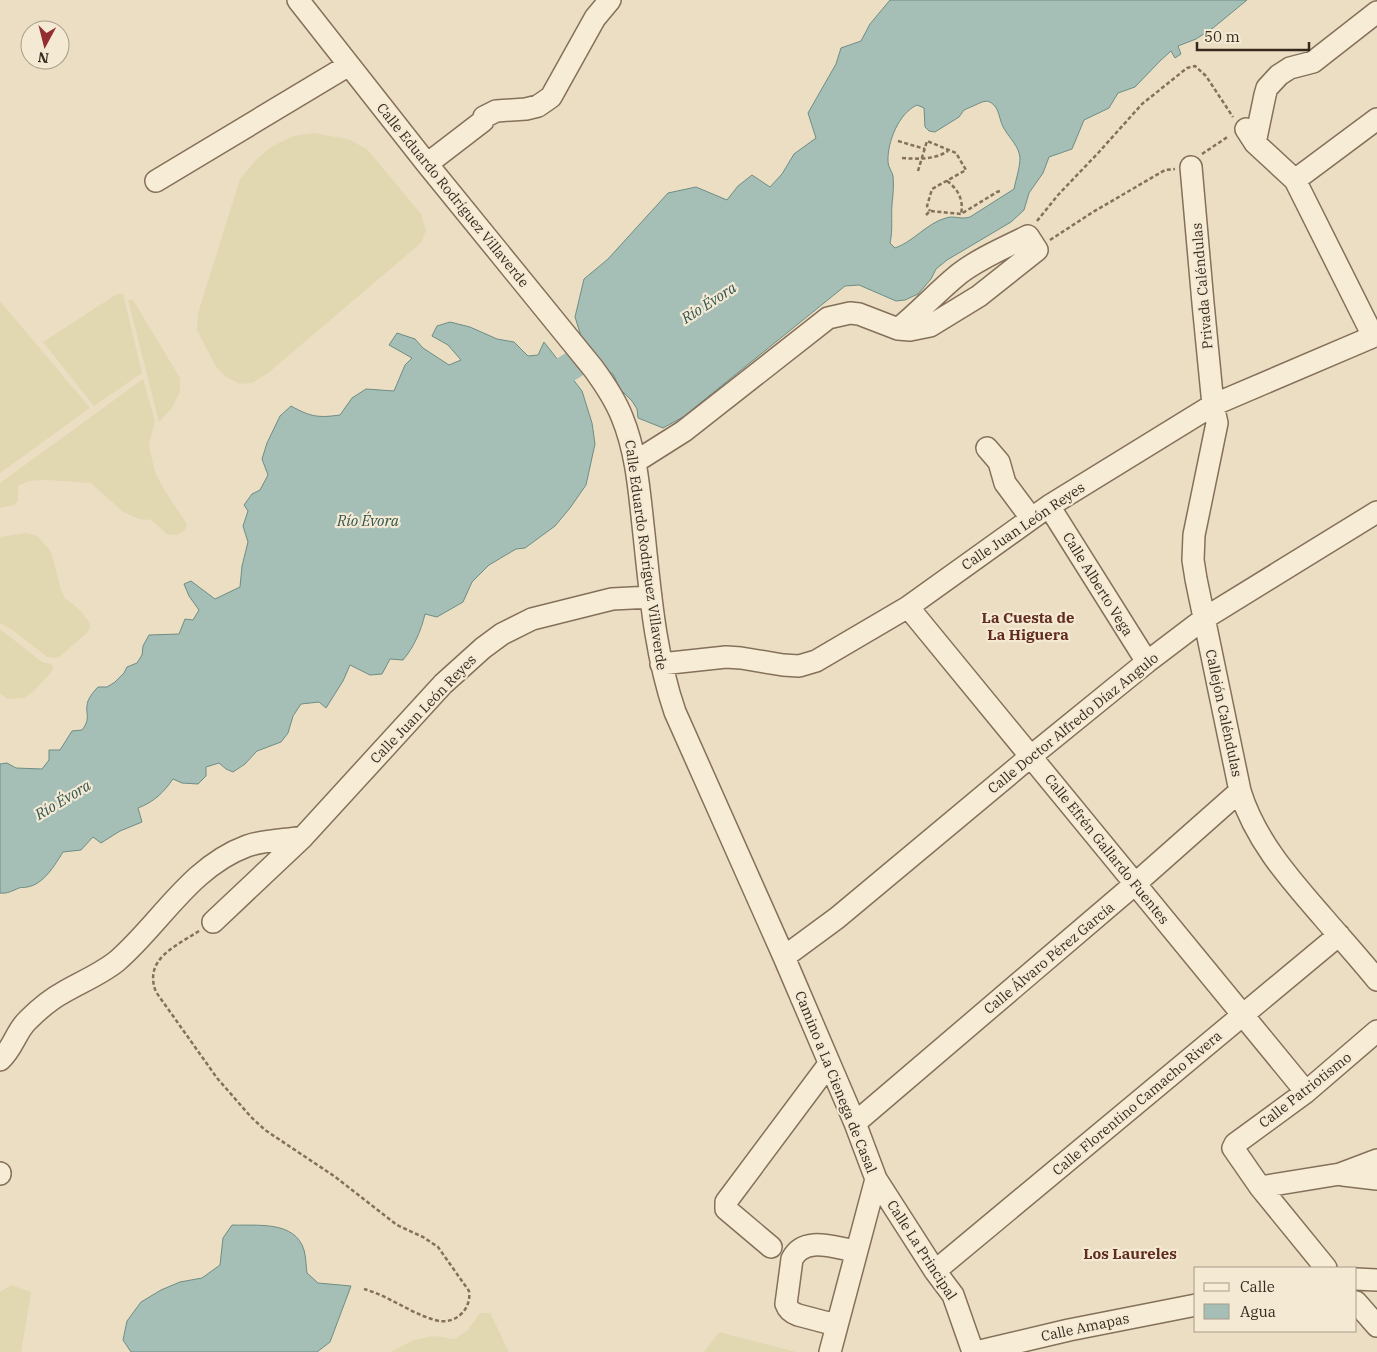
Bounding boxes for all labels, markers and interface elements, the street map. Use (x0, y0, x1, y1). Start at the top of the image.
north arrow (20, 20, 70, 70)
scale bar (1197, 20, 1310, 52)
text: 50 m (1204, 27, 1240, 46)
text: N (37, 48, 50, 68)
street label: Calle Eduardo Rodríguez Villaverde (373, 99, 533, 291)
street label: Privada Caléndulas (1188, 222, 1216, 350)
water label: Río Évora (677, 277, 741, 328)
street label: Calle Eduardo Rodríguez Villaverde (621, 439, 671, 671)
street label: Calle Juan León Reyes (958, 478, 1088, 574)
water label: Río Évora (336, 511, 400, 530)
street label: Calle Alberto Vega (1059, 529, 1137, 640)
district label: La Cuesta de La Higuera (982, 608, 1074, 644)
street label: Calle Doctor Alfredo Díaz Angulo (984, 648, 1162, 797)
street label: Callejón Caléndulas (1202, 648, 1246, 779)
street label: Calle Juan León Reyes (366, 651, 480, 767)
street label: Calle Efrén Gallardo Fuentes (1041, 770, 1173, 928)
water label: Río Évora (30, 775, 95, 824)
street label: Calle Álvaro Pérez García (979, 897, 1118, 1018)
street label: Camino a La Cienega de Casal (791, 988, 881, 1176)
street label: Calle Florentino Camacho Rivera (1049, 1026, 1226, 1179)
street label: Calle Patriotismo (1255, 1048, 1355, 1132)
street label: Calle La Principal (883, 1197, 961, 1303)
district label: Los Laureles (1083, 1244, 1177, 1263)
legend (1194, 1267, 1357, 1332)
text: Calle (1240, 1277, 1275, 1296)
text: Agua (1240, 1302, 1276, 1321)
street label: Calle Amapas (1039, 1309, 1131, 1345)

